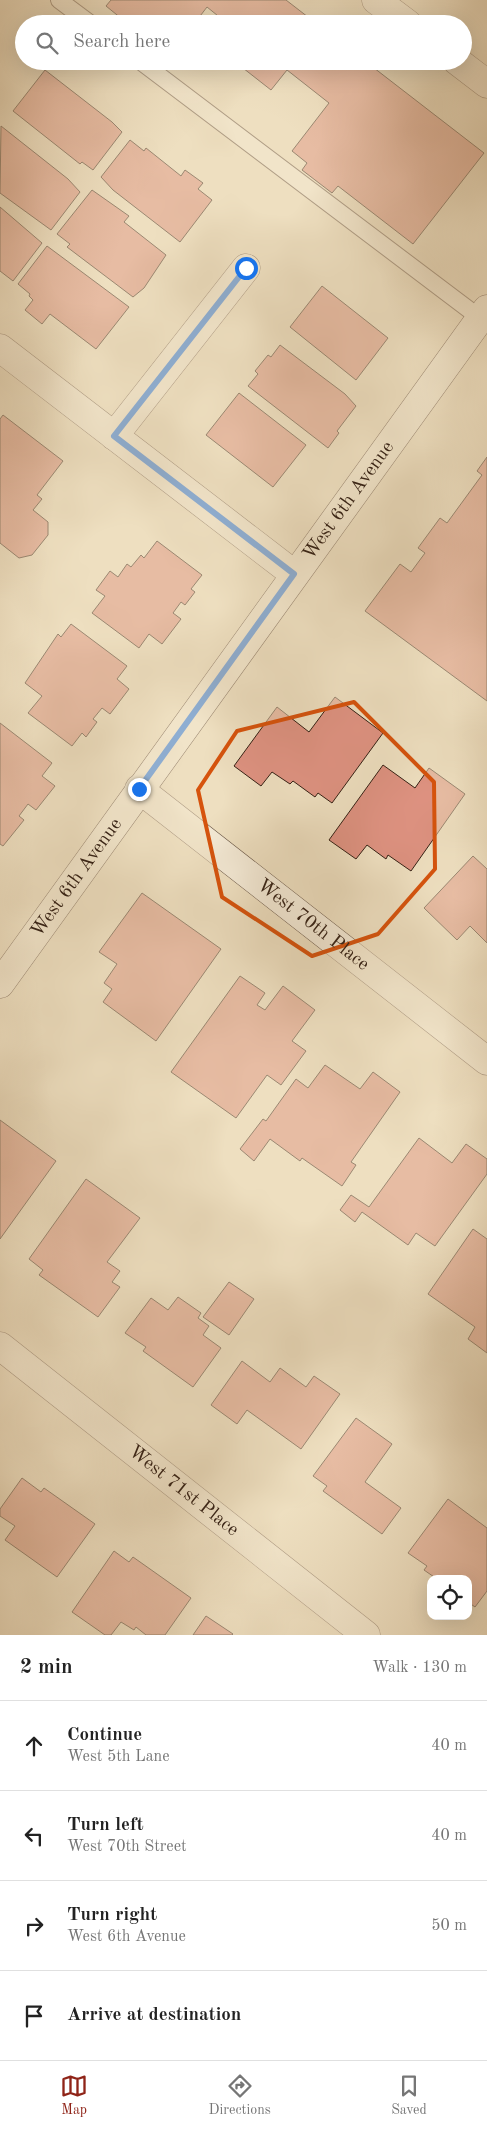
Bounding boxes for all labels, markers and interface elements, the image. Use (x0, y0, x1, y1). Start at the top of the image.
search box (15, 15, 472, 70)
icon: search (33, 29, 61, 57)
text: Search here (73, 33, 170, 52)
route start (235, 257, 258, 280)
street label: West 6th Avenue (300, 438, 398, 563)
route end (128, 778, 151, 801)
street label: West 6th Avenue (28, 815, 126, 941)
street label: West 70th Place (254, 876, 373, 975)
street label: West 71st Place (125, 1442, 242, 1540)
map controls (427, 1575, 472, 1620)
button: locate (427, 1575, 472, 1620)
text: 2 min (20, 1657, 73, 1678)
text: Walk · 130 m (372, 1660, 467, 1676)
text: Continue (67, 1726, 142, 1745)
icon: ahead (20, 1732, 48, 1760)
text: 40 m (431, 1738, 467, 1754)
text: West 5th Lane (67, 1749, 170, 1765)
text: Turn left (67, 1816, 144, 1835)
icon: left (20, 1822, 48, 1850)
text: 40 m (431, 1828, 467, 1844)
text: West 70th Street (67, 1839, 187, 1855)
text: Turn right (67, 1906, 157, 1925)
icon: right (20, 1912, 48, 1940)
text: 50 m (431, 1918, 467, 1934)
text: West 6th Avenue (67, 1929, 186, 1945)
icon: arrive (20, 2002, 48, 2030)
text: Arrive at destination (67, 2006, 241, 2025)
tab: Map (60, 2072, 88, 2119)
tab: Directions (209, 2072, 271, 2119)
tab: Saved (391, 2072, 427, 2119)

